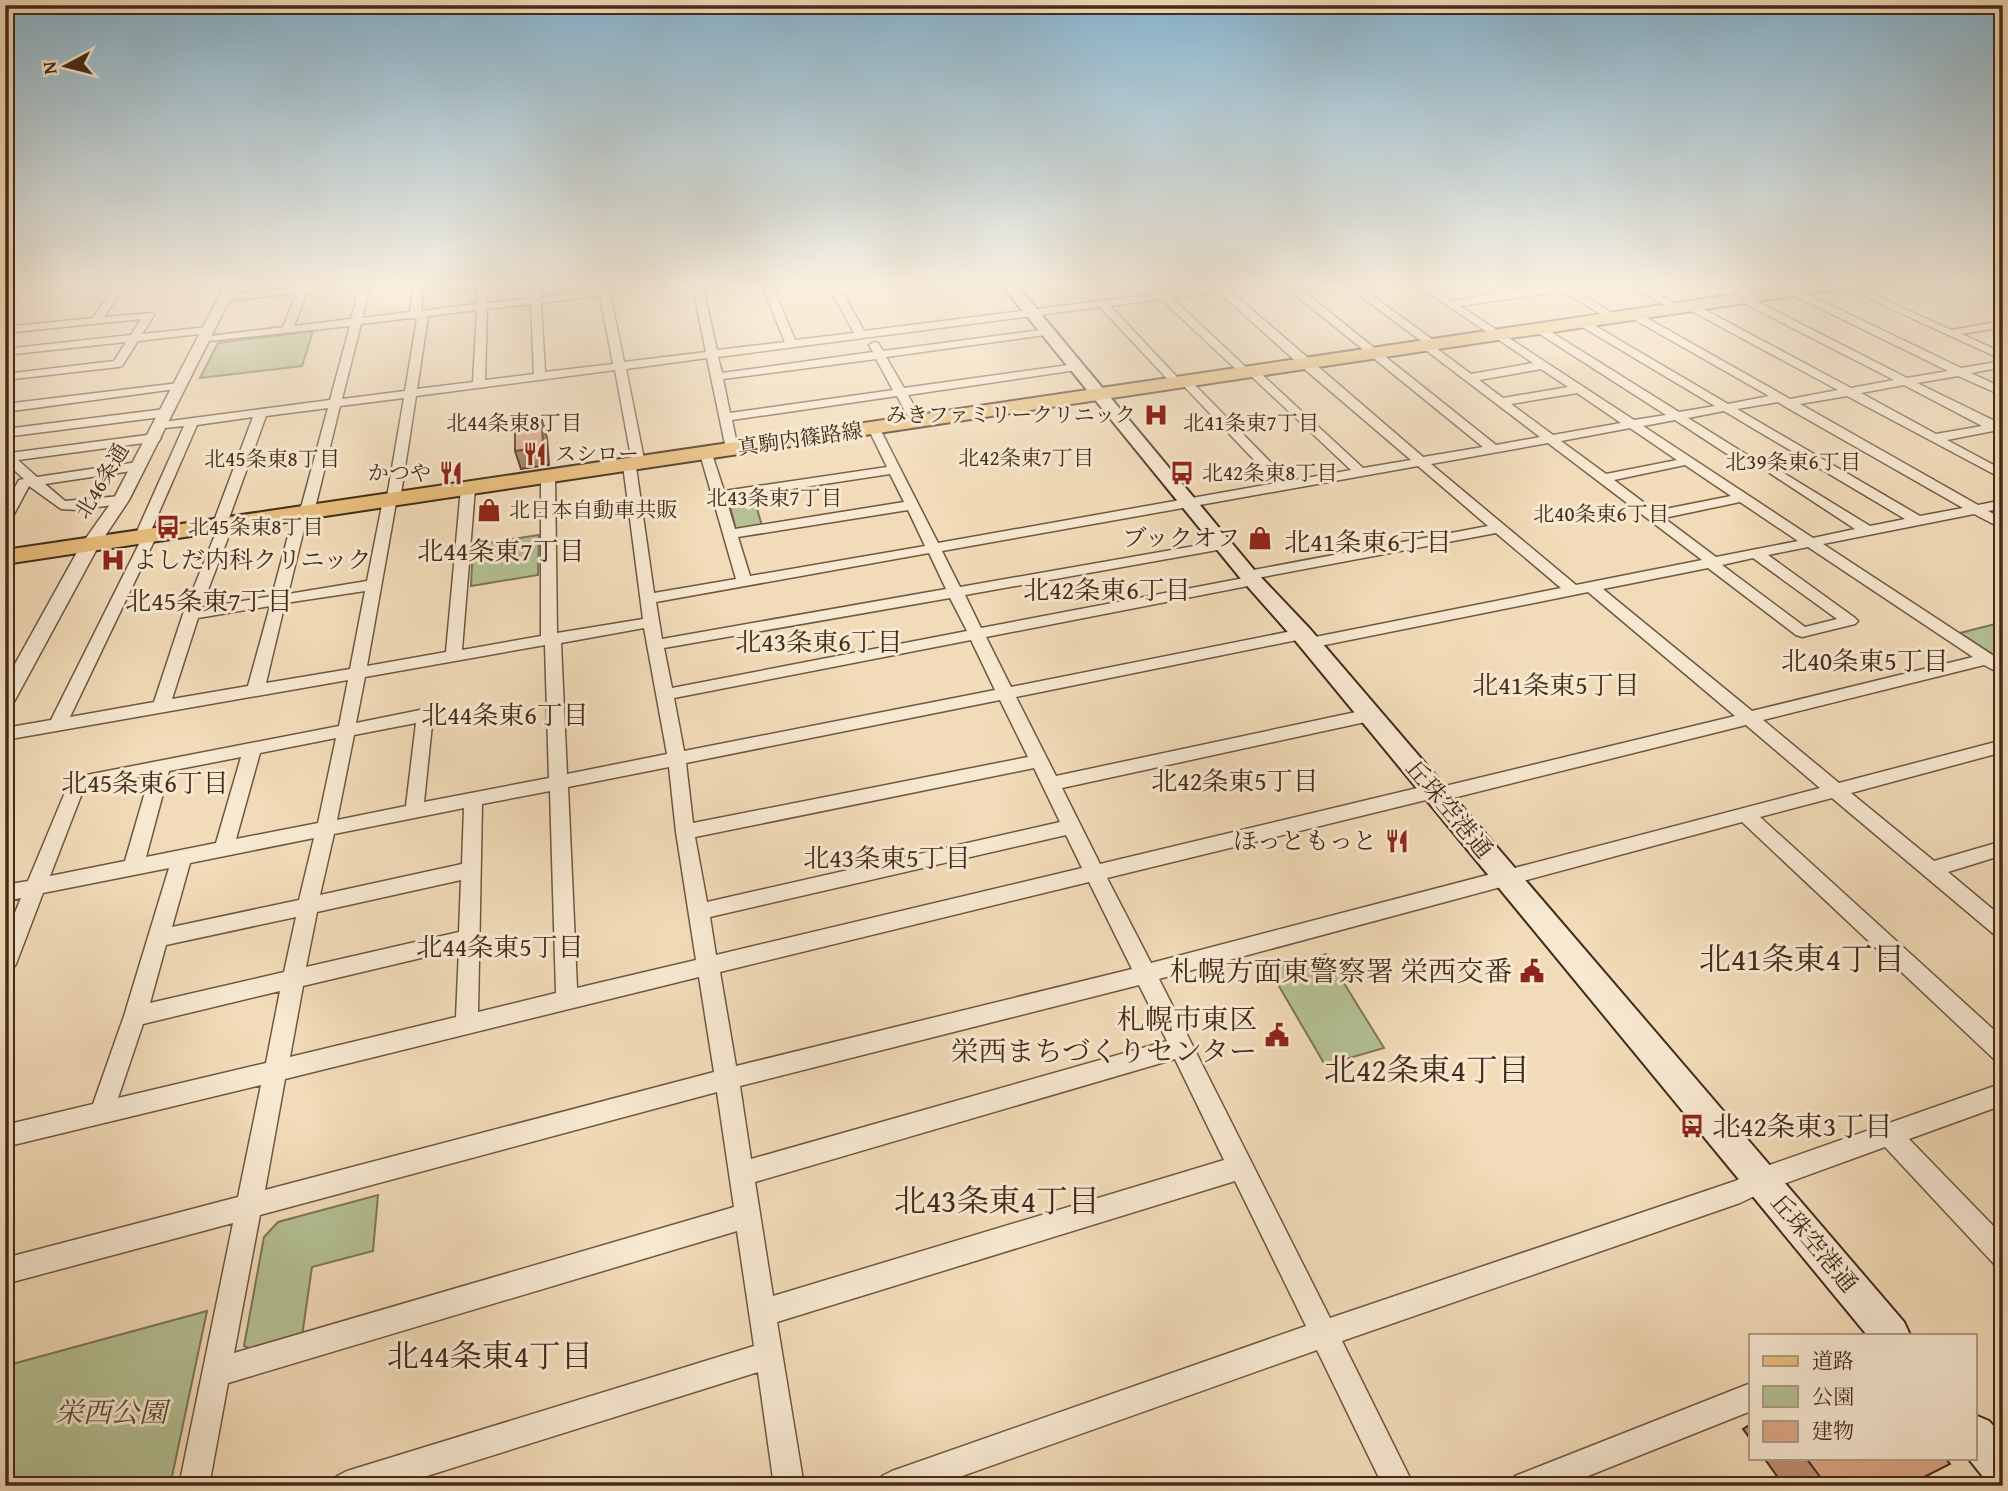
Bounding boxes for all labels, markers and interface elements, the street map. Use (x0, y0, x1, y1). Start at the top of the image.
north arrow (32, 32, 102, 102)
text: N (34, 60, 64, 76)
place label: みきファミリークリニック (886, 399, 1136, 430)
hospital icon: みきファミリークリニック (1142, 401, 1170, 429)
district label: 北44条東8丁目 (446, 407, 582, 438)
district label: 北41条東7丁目 (1183, 407, 1319, 438)
street label: 真駒内篠路線 (735, 414, 864, 463)
street label: 北46条通 (67, 437, 136, 524)
place label: スシロー (555, 438, 639, 469)
restaurant icon: スシロー (521, 440, 549, 468)
district label: 北42条東7丁目 (958, 442, 1094, 473)
district label: 北45条東8丁目 (204, 443, 340, 474)
district label: 北39条東6丁目 (1725, 446, 1861, 477)
place label: かつや (368, 457, 431, 488)
place label: 北42条東8丁目 (1202, 457, 1337, 488)
restaurant icon: かつや (437, 459, 465, 487)
bus stop icon: 北42条東8丁目 (1168, 459, 1196, 487)
district label: 北43条東7丁目 (706, 482, 842, 513)
place label: 北日本自動車共販 (509, 494, 677, 525)
shop icon: 北日本自動車共販 (475, 496, 503, 524)
district label: 北40条東6丁目 (1533, 498, 1669, 529)
place label: 北45条東8丁目 (188, 511, 323, 542)
bus stop icon: 北45条東8丁目 (154, 513, 182, 541)
place label: ブックオフ (1122, 520, 1240, 555)
district label: 北41条東6丁目 (1284, 522, 1452, 561)
shop icon: ブックオフ (1246, 524, 1274, 552)
district label: 北44条東7丁目 (417, 531, 585, 570)
place label: よしだ内科クリニック (133, 542, 372, 577)
hospital icon: よしだ内科クリニック (99, 546, 127, 574)
district label: 北42条東6丁目 (1023, 570, 1191, 609)
district label: 北45条東7丁目 (125, 581, 293, 620)
district label: 北43条東6丁目 (735, 622, 903, 661)
district label: 北40条東5丁目 (1781, 641, 1949, 680)
district label: 北41条東5丁目 (1472, 665, 1640, 704)
district label: 北44条東6丁目 (421, 695, 589, 734)
street label: 丘珠空港通 (1397, 751, 1501, 866)
district label: 北42条東5丁目 (1151, 761, 1319, 800)
district label: 北45条東6丁目 (61, 763, 229, 802)
place label: ほっともっと (1233, 823, 1377, 858)
restaurant icon: ほっともっと (1383, 827, 1411, 855)
district label: 北43条東5丁目 (803, 838, 971, 877)
district label: 北44条東5丁目 (416, 927, 584, 966)
district label: 北41条東4丁目 (1699, 935, 1905, 982)
place label: 札幌方面東警察署 栄西交番 (1170, 950, 1512, 991)
public building icon: 札幌方面東警察署 栄西交番 (1518, 957, 1546, 985)
place label: 札幌市東区 栄西まちづくりセンター (950, 998, 1257, 1071)
public building icon: 札幌市東区 栄西まちづくりセンター (1263, 1021, 1291, 1049)
district label: 北42条東4丁目 (1324, 1046, 1530, 1093)
place label: 北42条東3丁目 (1712, 1105, 1892, 1146)
bus stop icon: 北42条東3丁目 (1678, 1112, 1706, 1140)
district label: 北43条東4丁目 (894, 1177, 1100, 1224)
street label: 丘珠空港通 (1762, 1185, 1866, 1300)
district label: 北44条東4丁目 (387, 1332, 593, 1379)
legend (1749, 1334, 1976, 1460)
text: 道路 (1812, 1345, 1854, 1376)
text: 公園 (1812, 1381, 1854, 1412)
park label: 栄西公園 (55, 1391, 171, 1432)
text: 建物 (1812, 1415, 1854, 1446)

